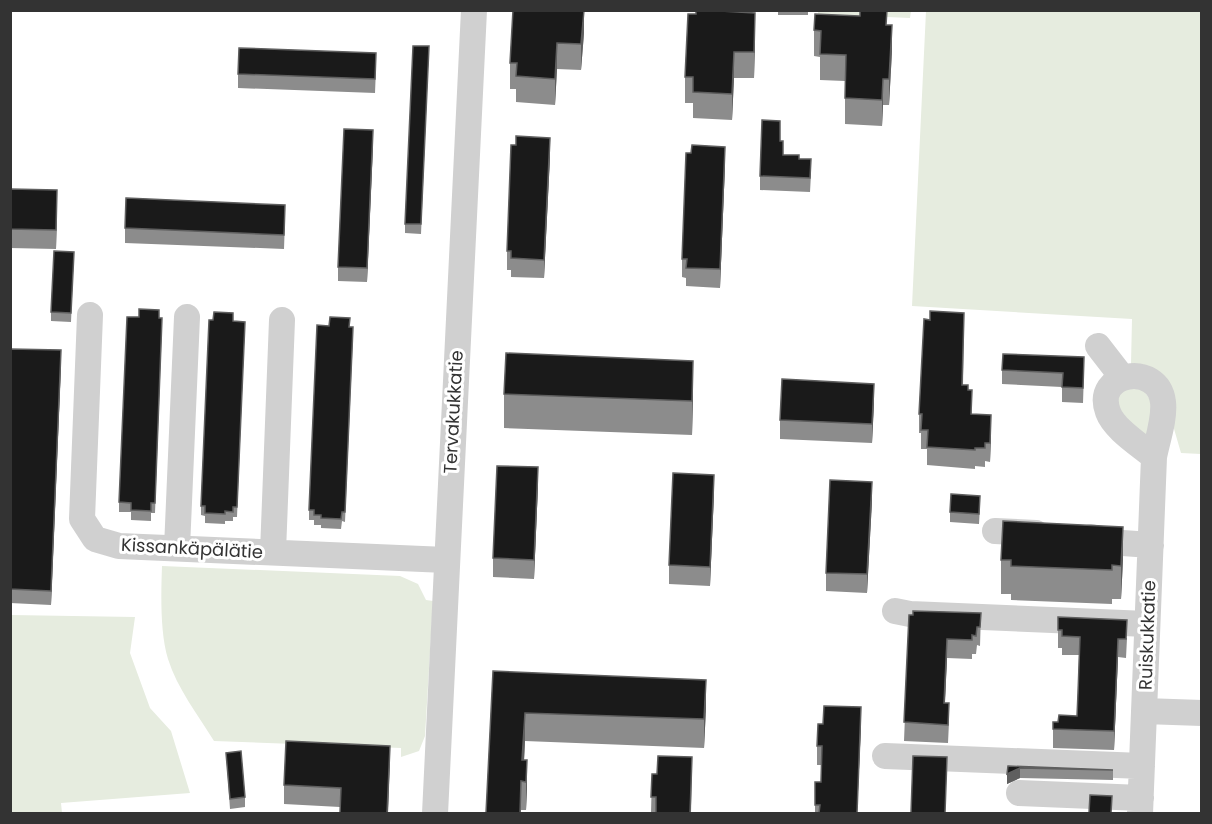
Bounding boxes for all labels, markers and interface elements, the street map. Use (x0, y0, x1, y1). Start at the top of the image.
street label: Tervakukkatie (437, 350, 469, 474)
street label: Kissankäpälätie (120, 532, 264, 564)
street label: Ruiskukkatie (1133, 580, 1161, 690)

